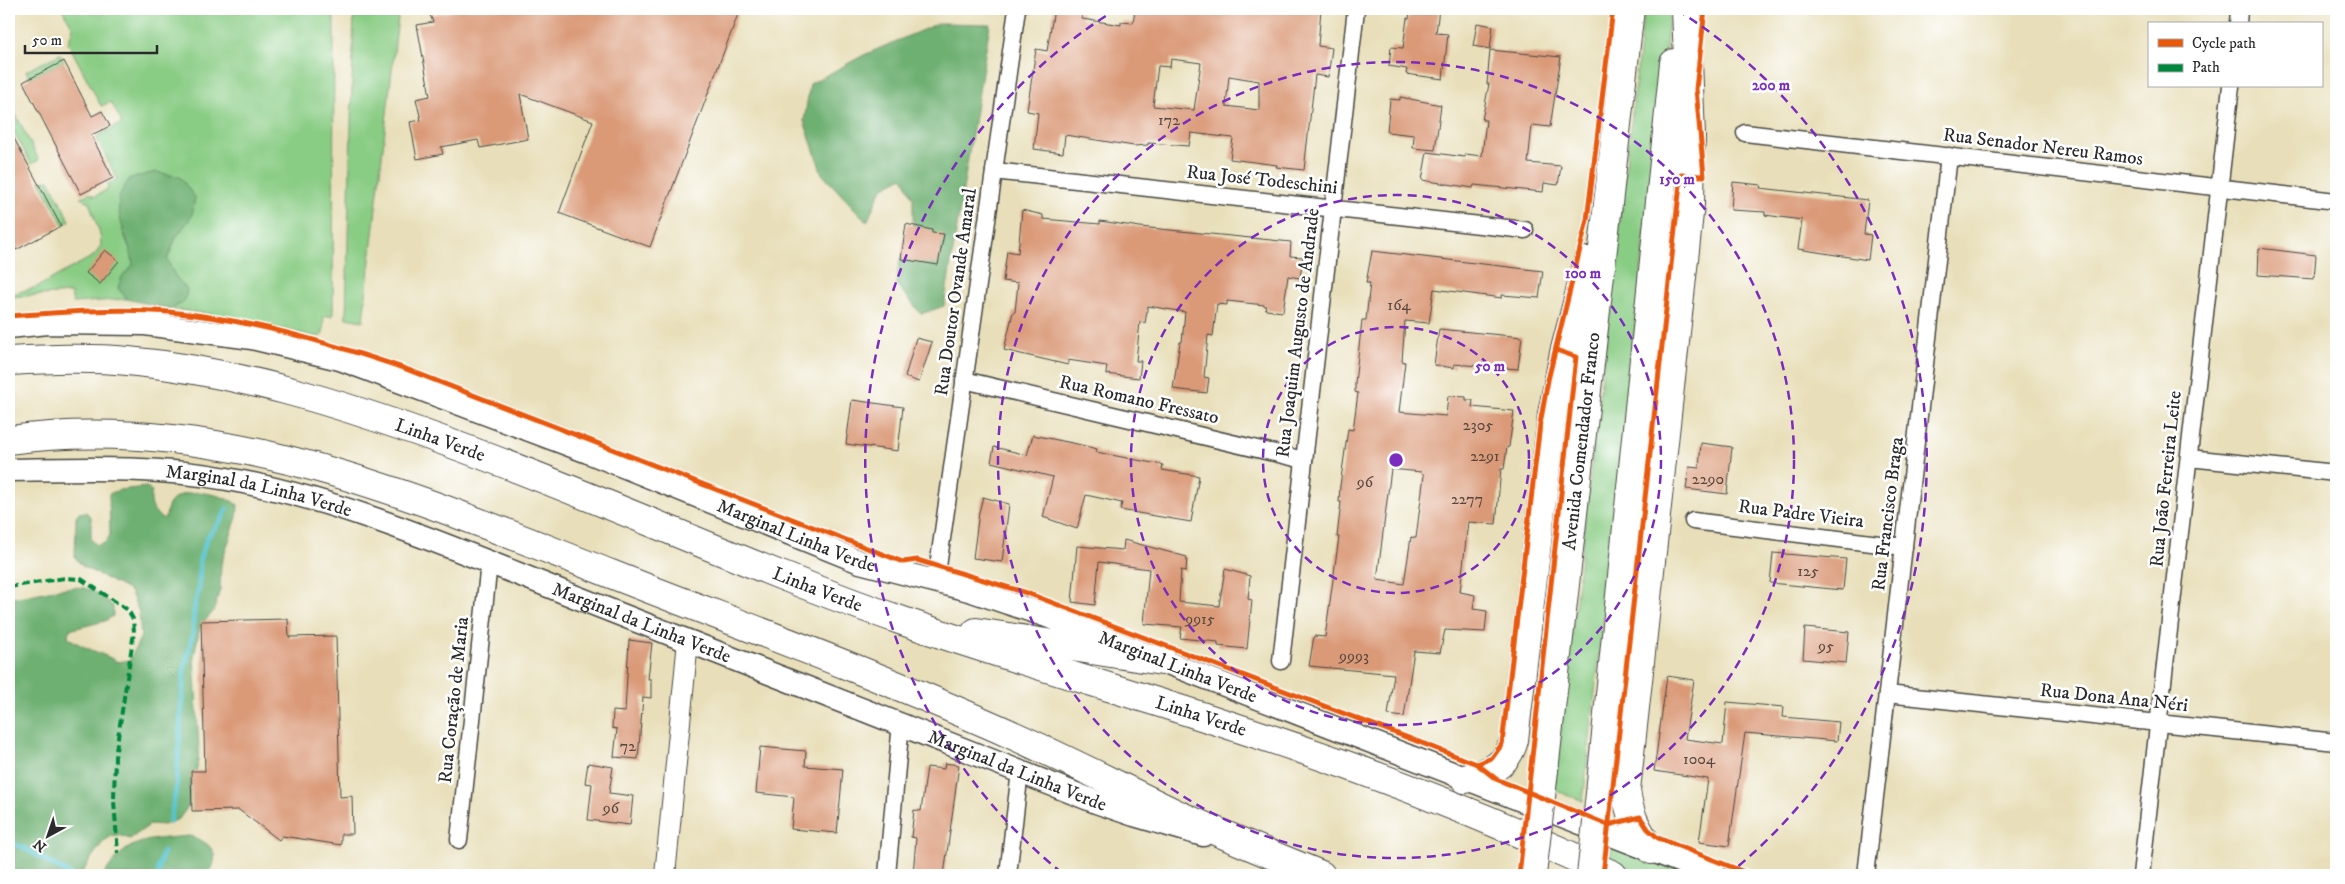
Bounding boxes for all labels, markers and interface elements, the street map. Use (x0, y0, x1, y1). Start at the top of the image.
scale bar (25, 22, 158, 54)
legend (2148, 22, 2322, 88)
text: 50 m (32, 31, 62, 50)
text: Cycle path (2192, 34, 2256, 53)
text: Path (2192, 58, 2220, 77)
text: 200 m (1752, 76, 1791, 95)
house number: 172 (1158, 110, 1180, 130)
street label: Rua Senador Nereu Ramos (1942, 123, 2144, 171)
street label: Rua José Todeschini (1185, 161, 1339, 199)
text: 150 m (1659, 170, 1695, 189)
street label: Rua Doutor Ovande Amaral (930, 186, 982, 397)
street label: Rua Joaquim Augusto de Andrade (1271, 207, 1326, 459)
text: 100 m (1565, 264, 1602, 283)
house number: 164 (1387, 295, 1411, 315)
street label: Avenida Comendador Franco (1557, 331, 1605, 551)
text: 50 m (1474, 357, 1506, 376)
street label: Rua Romano Fressato (1057, 370, 1221, 430)
street label: Rua João Ferreira Leite (2145, 390, 2187, 568)
street label: Linha Verde (392, 413, 489, 467)
house number: 2305 (1463, 415, 1493, 435)
street label: Rua Francisco Braga (1867, 436, 1909, 592)
house number: 2291 (1470, 446, 1500, 466)
centre of rings (1387, 451, 1405, 469)
street label: Marginal da Linha Verde (165, 460, 355, 522)
house number: 2290 (1692, 469, 1724, 489)
house number: 96 (1356, 472, 1374, 492)
house number: 2277 (1451, 489, 1483, 509)
street label: Marginal Linha Verde (714, 494, 878, 577)
street label: Rua Padre Vieira (1737, 495, 1865, 533)
house number: 125 (1797, 561, 1819, 581)
street label: Linha Verde (770, 562, 866, 617)
street label: Marginal da Linha Verde (549, 577, 734, 668)
house number: 9915 (1184, 609, 1215, 629)
street label: Rua Coração de Maria (434, 616, 474, 784)
street label: Marginal Linha Verde (1095, 626, 1261, 708)
house number: 95 (1817, 636, 1834, 656)
house number: 9993 (1338, 646, 1369, 666)
street label: Rua Dona Ana Néri (2039, 679, 2189, 717)
street label: Linha Verde (1153, 691, 1249, 742)
street label: Marginal da Linha Verde (925, 725, 1110, 816)
house number: 72 (620, 736, 636, 756)
house number: 1004 (1683, 749, 1716, 769)
house number: 96 (602, 798, 620, 818)
north arrow (22, 812, 72, 862)
text: N (30, 834, 50, 856)

